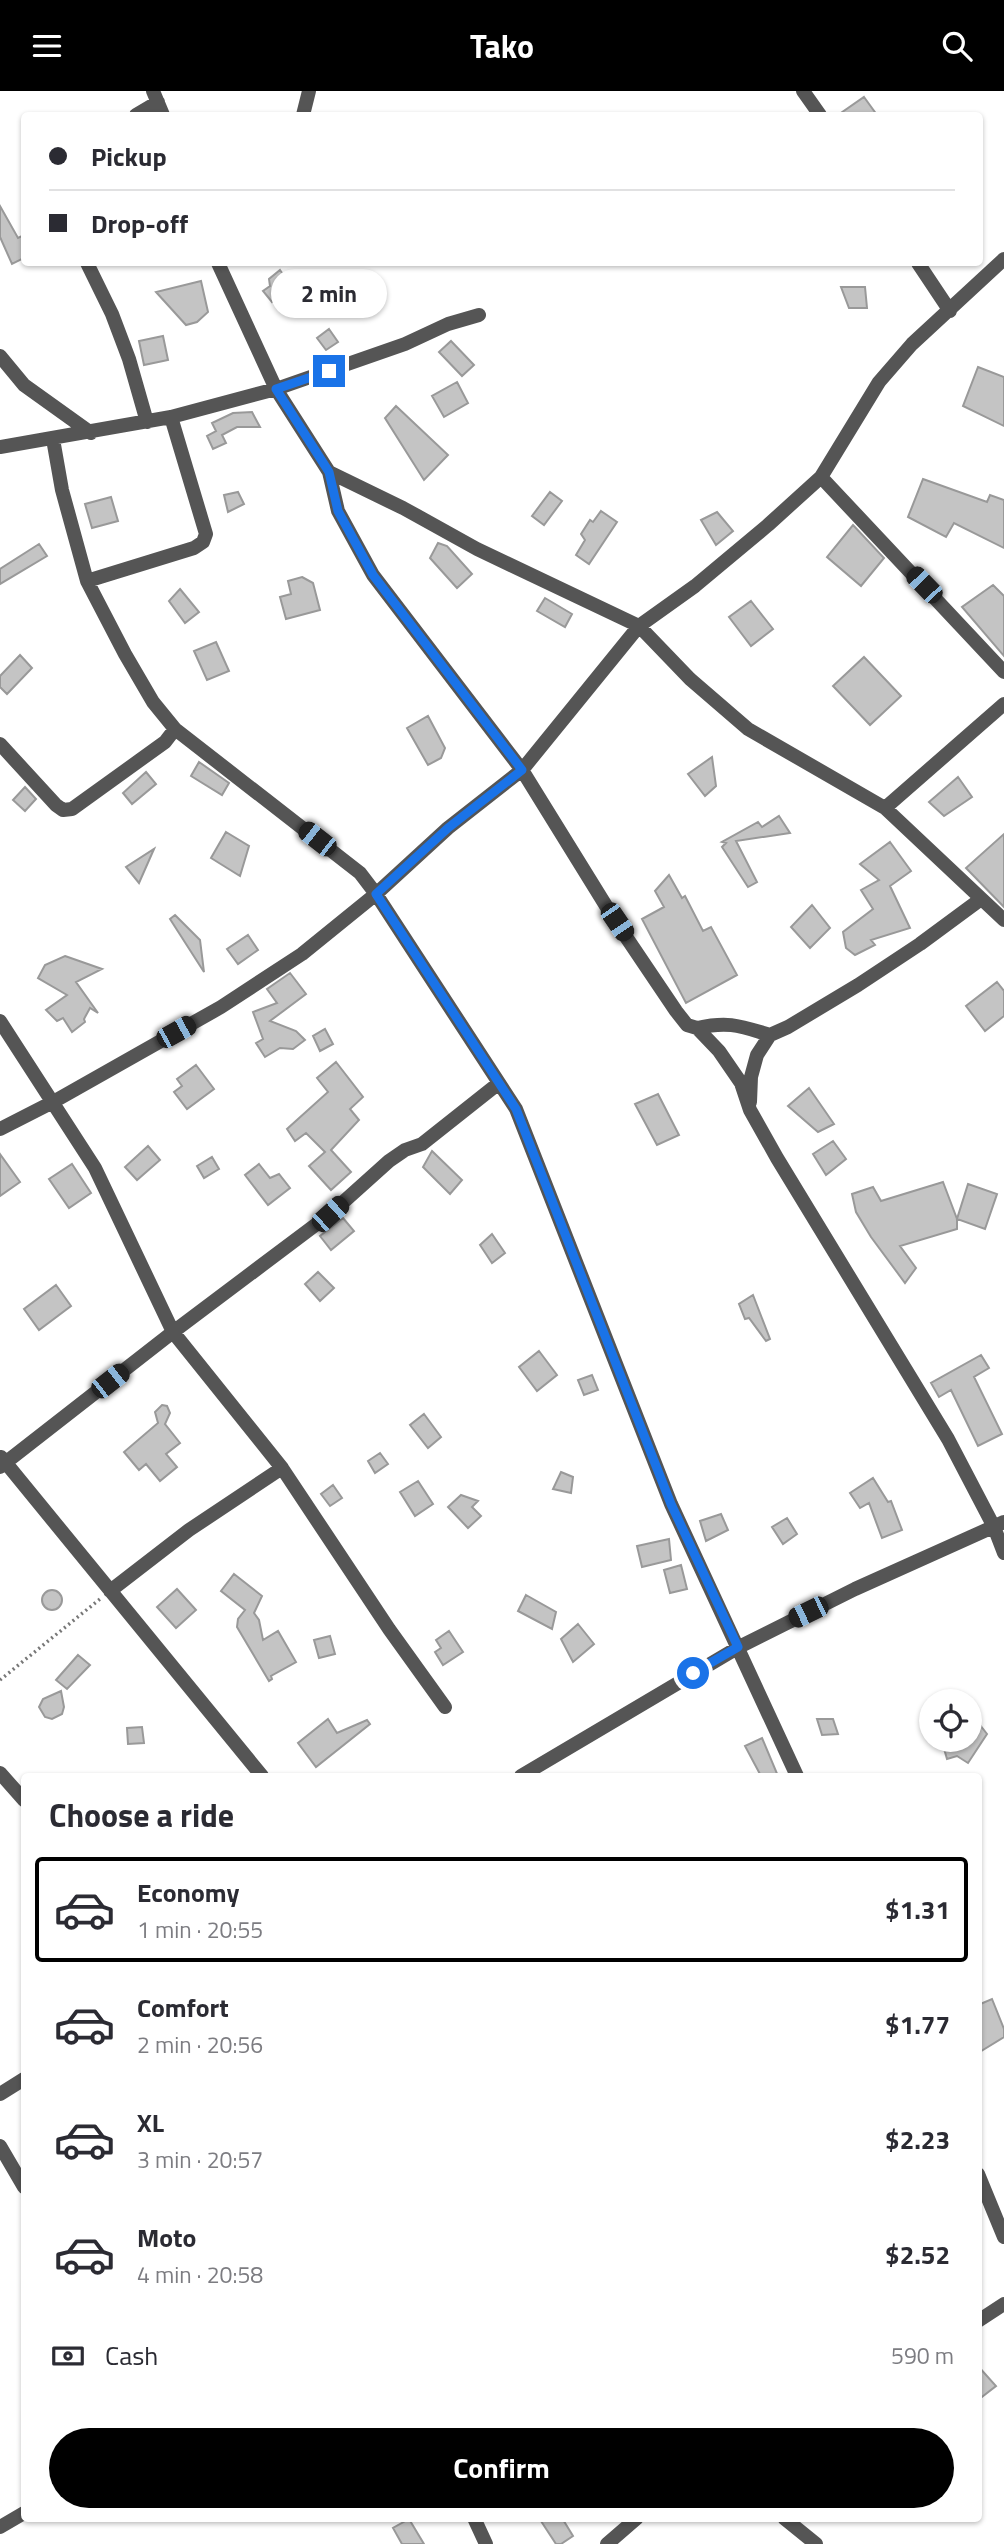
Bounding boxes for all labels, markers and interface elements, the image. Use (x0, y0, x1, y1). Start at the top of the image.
text: Tako (470, 22, 534, 70)
icon: menu (28, 27, 66, 65)
icon: search (938, 27, 976, 65)
text: Pickup (91, 137, 167, 176)
text: Drop-off (91, 204, 188, 243)
callout: 2 min (271, 269, 387, 319)
text: 2 min (301, 276, 357, 311)
route end (313, 355, 345, 387)
car (902, 563, 947, 607)
car (294, 818, 341, 860)
car (597, 899, 638, 945)
car (153, 1013, 200, 1051)
car (308, 1192, 353, 1236)
car (87, 1360, 134, 1402)
car (785, 1593, 832, 1631)
route start (677, 1657, 709, 1689)
map controls (919, 1689, 982, 1752)
button: locate (919, 1689, 982, 1752)
text: Choose a ride (49, 1791, 234, 1839)
text: Economy (137, 1873, 239, 1912)
icon: car (53, 1878, 116, 1941)
text: $1.31 (885, 1890, 950, 1929)
text: 1 min · 20:55 (137, 1912, 263, 1947)
text: Comfort (137, 1988, 229, 2027)
icon: car (53, 1993, 116, 2056)
text: $1.77 (885, 2005, 950, 2044)
text: 2 min · 20:56 (137, 2027, 263, 2062)
text: XL (137, 2103, 164, 2142)
icon: car (53, 2108, 116, 2171)
text: $2.23 (885, 2120, 950, 2159)
text: 3 min · 20:57 (137, 2142, 263, 2177)
text: Moto (137, 2218, 196, 2257)
icon: car (53, 2223, 116, 2286)
text: $2.52 (885, 2235, 950, 2274)
text: 4 min · 20:58 (137, 2257, 263, 2292)
text: Cash (105, 2336, 158, 2375)
icon: cash (49, 2337, 87, 2375)
text: 590 m (891, 2338, 954, 2373)
button: Confirm (49, 2428, 954, 2508)

